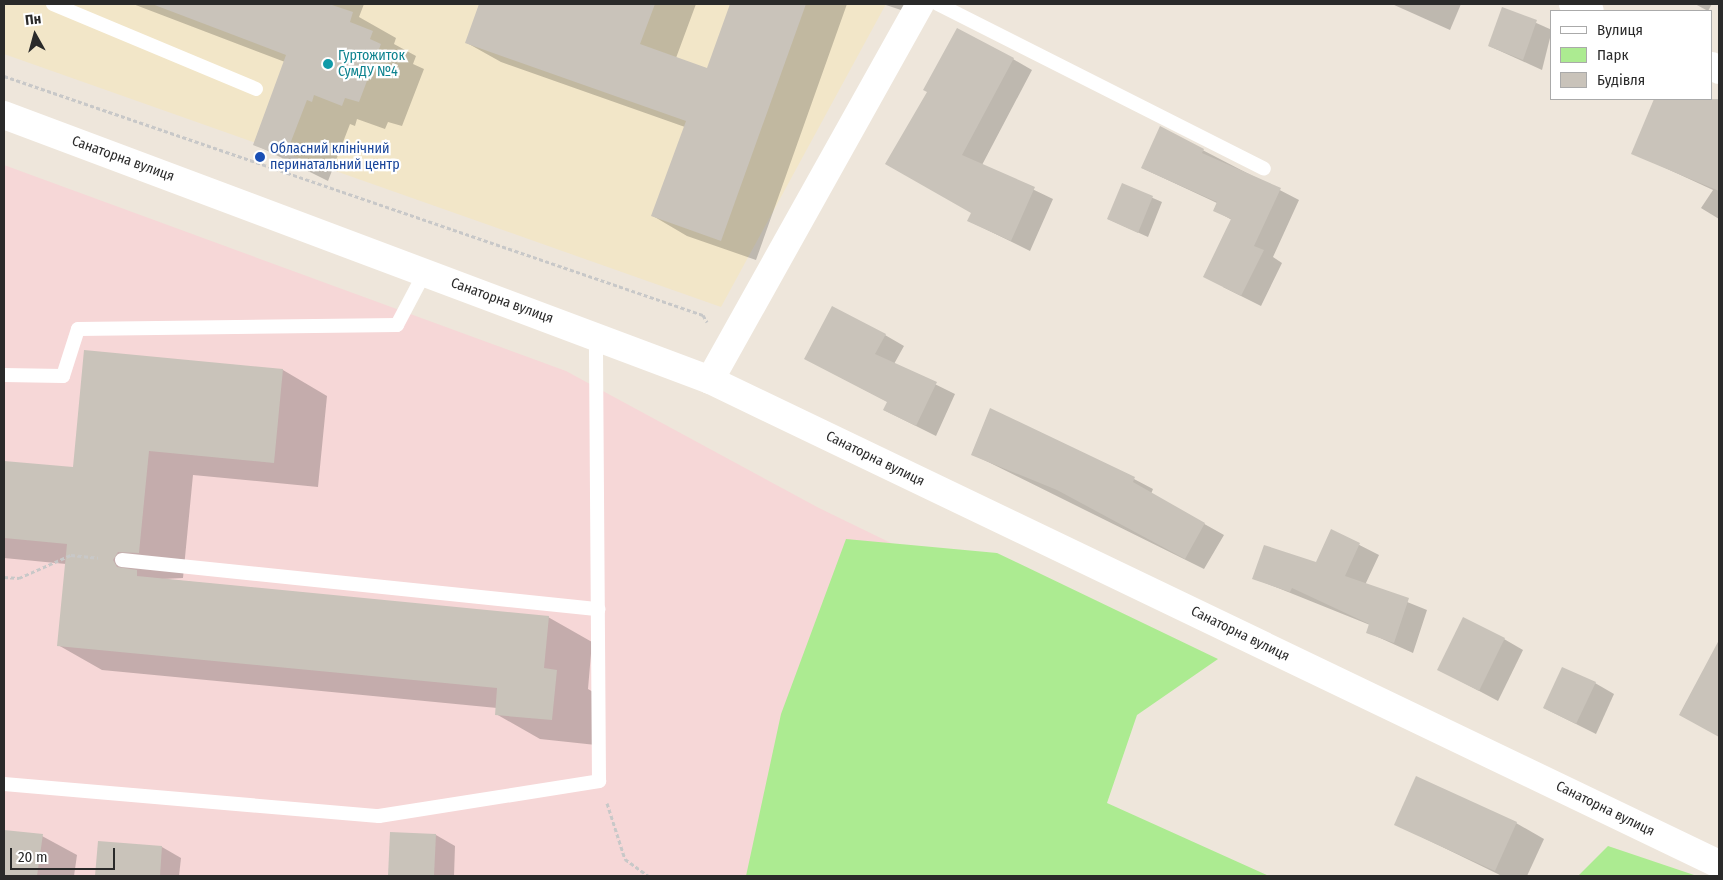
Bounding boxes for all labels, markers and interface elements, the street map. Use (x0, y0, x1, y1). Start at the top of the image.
north arrow (10, 10, 60, 60)
text: Пн (24, 10, 42, 29)
legend (1550, 10, 1713, 100)
text: Вулиця (1597, 21, 1643, 39)
text: Парк (1597, 46, 1628, 64)
place label: Гуртожиток СумДУ №4 (338, 48, 405, 80)
marker: Гуртожиток СумДУ №4 (322, 58, 334, 70)
text: Будівля (1597, 71, 1645, 89)
street label: Санаторна вулиця (70, 133, 176, 185)
place label: Обласний клінічний перинатальний центр (270, 141, 400, 174)
marker: Обласний клінічний перинатальний центр (254, 151, 266, 163)
street label: Санаторна вулиця (449, 275, 555, 327)
street label: Санаторна вулиця (823, 428, 927, 490)
street label: Санаторна вулиця (1188, 603, 1292, 665)
street label: Санаторна вулиця (1553, 778, 1657, 840)
scale bar (12, 838, 118, 870)
text: 20 m (18, 848, 48, 866)

